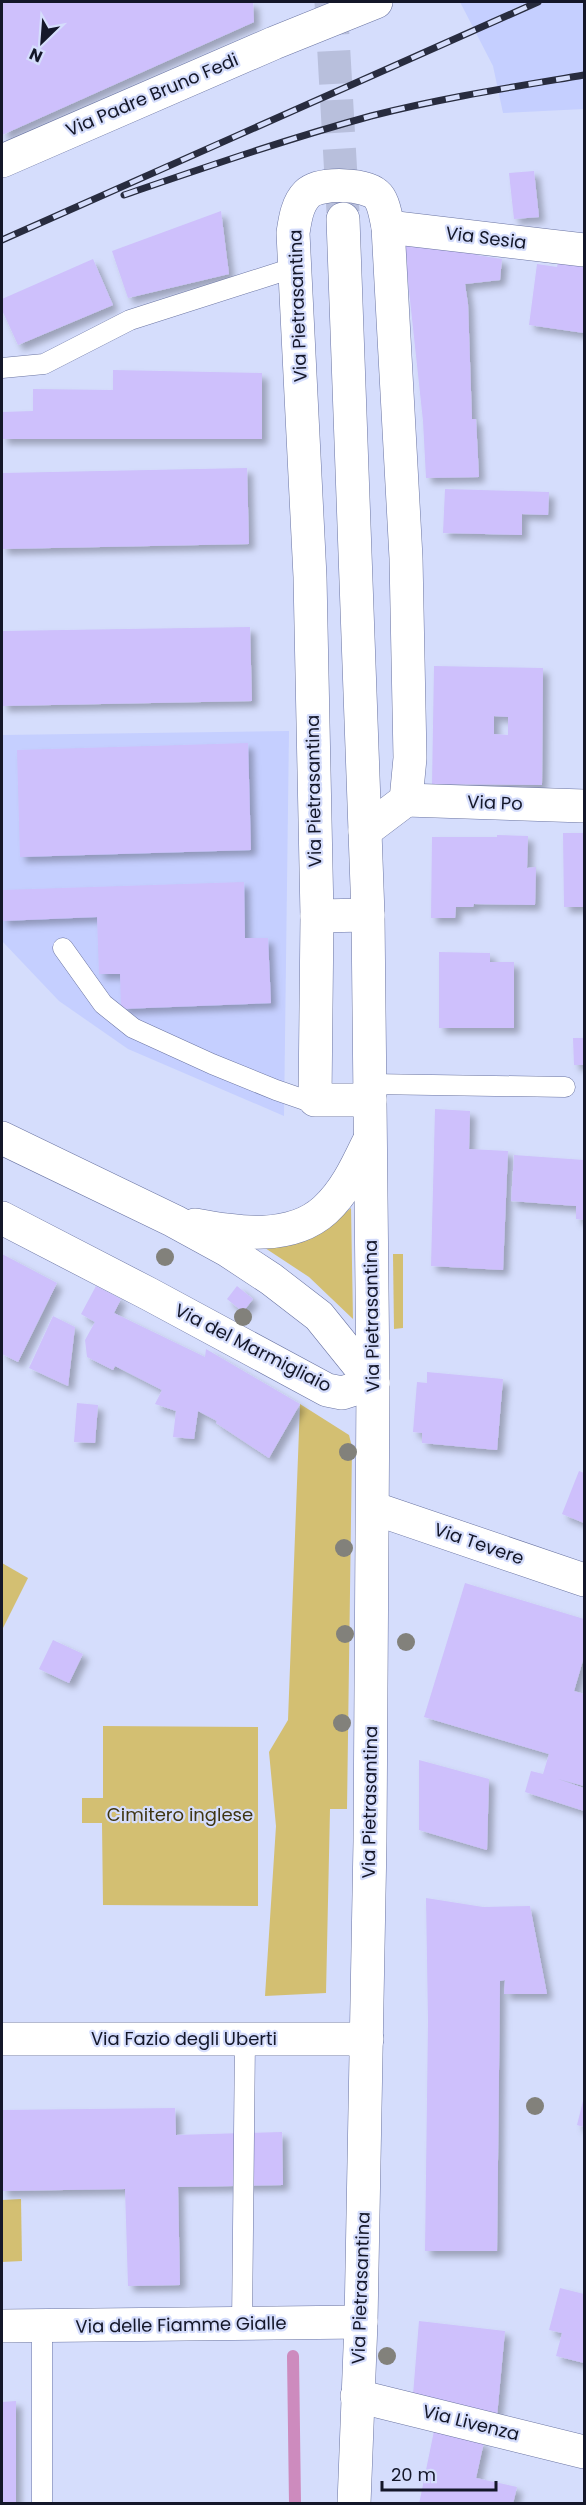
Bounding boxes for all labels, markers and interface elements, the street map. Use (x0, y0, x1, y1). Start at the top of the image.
north arrow (12, 12, 72, 72)
text: N (26, 42, 46, 68)
street label: Via Padre Bruno Fedi (62, 47, 242, 142)
street label: Via Sesia (444, 220, 528, 255)
street label: Via Pietrasantina (282, 229, 313, 383)
street label: Via Pietrasantina (300, 714, 327, 868)
street label: Via Po (467, 789, 523, 816)
street label: Via Pietrasantina (358, 1239, 385, 1393)
street label: Via del Marmigliaio (171, 1297, 336, 1398)
street label: Via Tevere (431, 1516, 527, 1571)
street label: Via Pietrasantina (356, 1725, 383, 1879)
park label: Cimitero inglese (107, 1802, 253, 1827)
street label: Via Fazio degli Uberti (91, 2026, 277, 2051)
street label: Via Pietrasantina (345, 2211, 376, 2365)
street label: Via delle Fiamme Gialle (75, 2310, 287, 2339)
street label: Via Livenza (420, 2398, 522, 2447)
scale bar (382, 2454, 496, 2492)
text: 20 m (391, 2462, 436, 2487)

